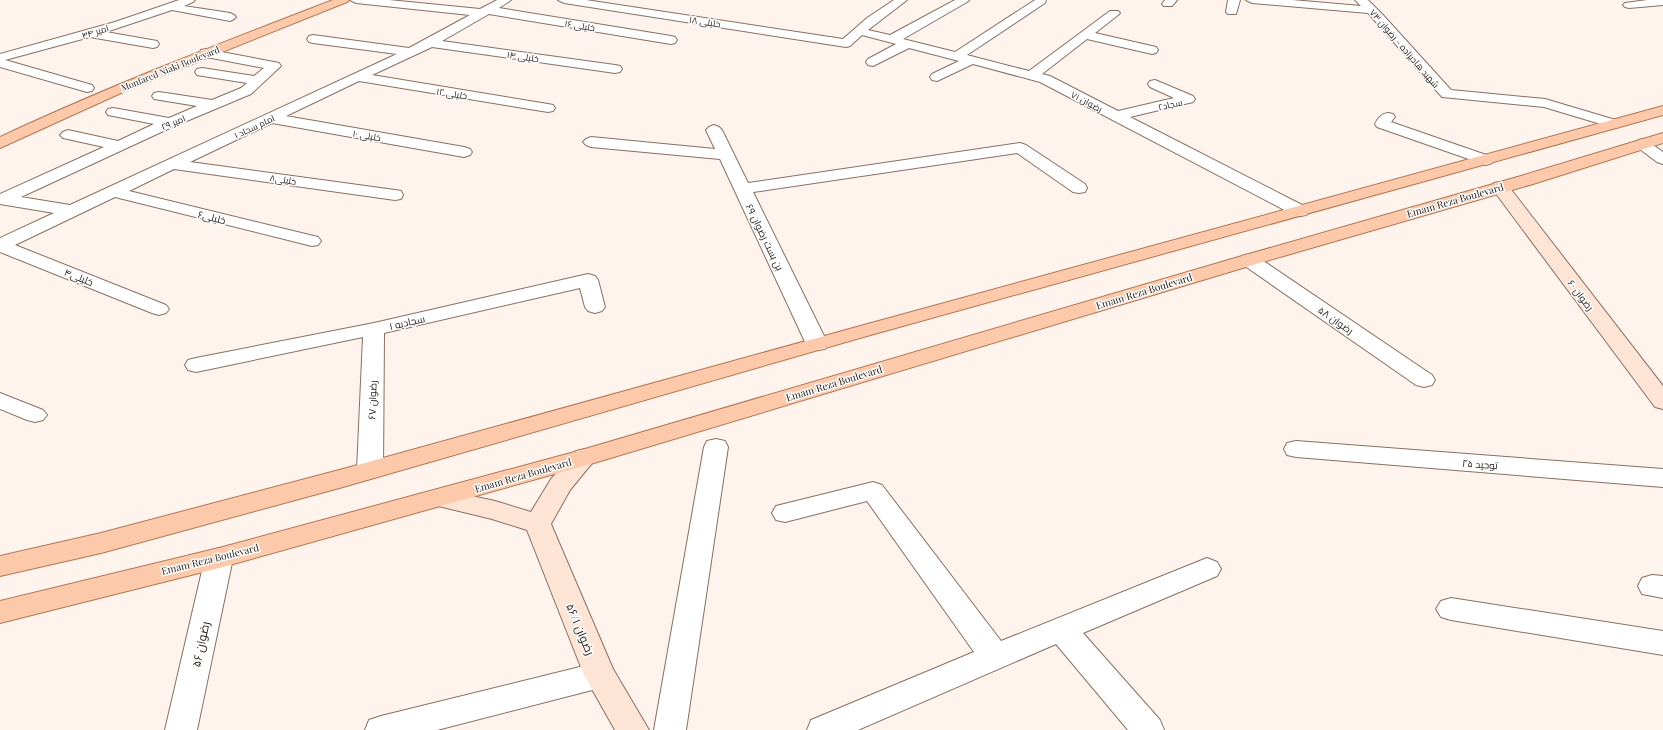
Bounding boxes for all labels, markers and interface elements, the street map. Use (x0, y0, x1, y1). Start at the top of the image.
street label: شهید هادیزاده - رضوان ۷۳ (1367, 6, 1443, 90)
street label: خلیلی ۱۸ (688, 13, 722, 29)
street label: خلیلی ۱۶ (564, 17, 596, 33)
street label: امیر ۴۴ (80, 21, 110, 41)
street label: Monfared Niaki Boulevard (119, 42, 222, 93)
street label: خلیلی ۱۴ (506, 48, 540, 64)
street label: خلیلی ۱۲ (436, 85, 468, 101)
street label: رضوان ۷۱ (1069, 88, 1105, 114)
street label: سجاد۲ (1157, 95, 1183, 113)
street label: امام سجاد ۱ (232, 111, 277, 142)
street label: امیر ۲۹ (159, 112, 187, 132)
street label: خلیلی ۱۰ (352, 127, 382, 143)
street label: خلیلی۸ (269, 171, 297, 187)
street label: Emam Reza Boulevard (1405, 179, 1505, 221)
street label: بن بست رضوان ۶۹ (743, 201, 787, 273)
street label: خلیلی۶ (197, 207, 227, 227)
street label: خلیلی۴ (62, 265, 96, 289)
street label: Emam Reza Boulevard (1094, 270, 1194, 312)
street label: رضوان ۶۰ (1565, 277, 1597, 313)
street label: رضوان ۵۸ (1316, 303, 1356, 337)
street label: سجادیه ۱ (388, 311, 426, 333)
street label: Emam Reza Boulevard (784, 362, 884, 404)
street label: رضوان ۶۷ (364, 380, 380, 420)
street label: Emam Reza Boulevard (473, 454, 573, 496)
street label: توحید ۲۵ (1462, 456, 1499, 472)
street label: Emam Reza Boulevard (160, 540, 260, 578)
street label: رضوان ۵۶/۱ (563, 601, 599, 657)
street label: رضوان ۵۶ (187, 620, 213, 668)

